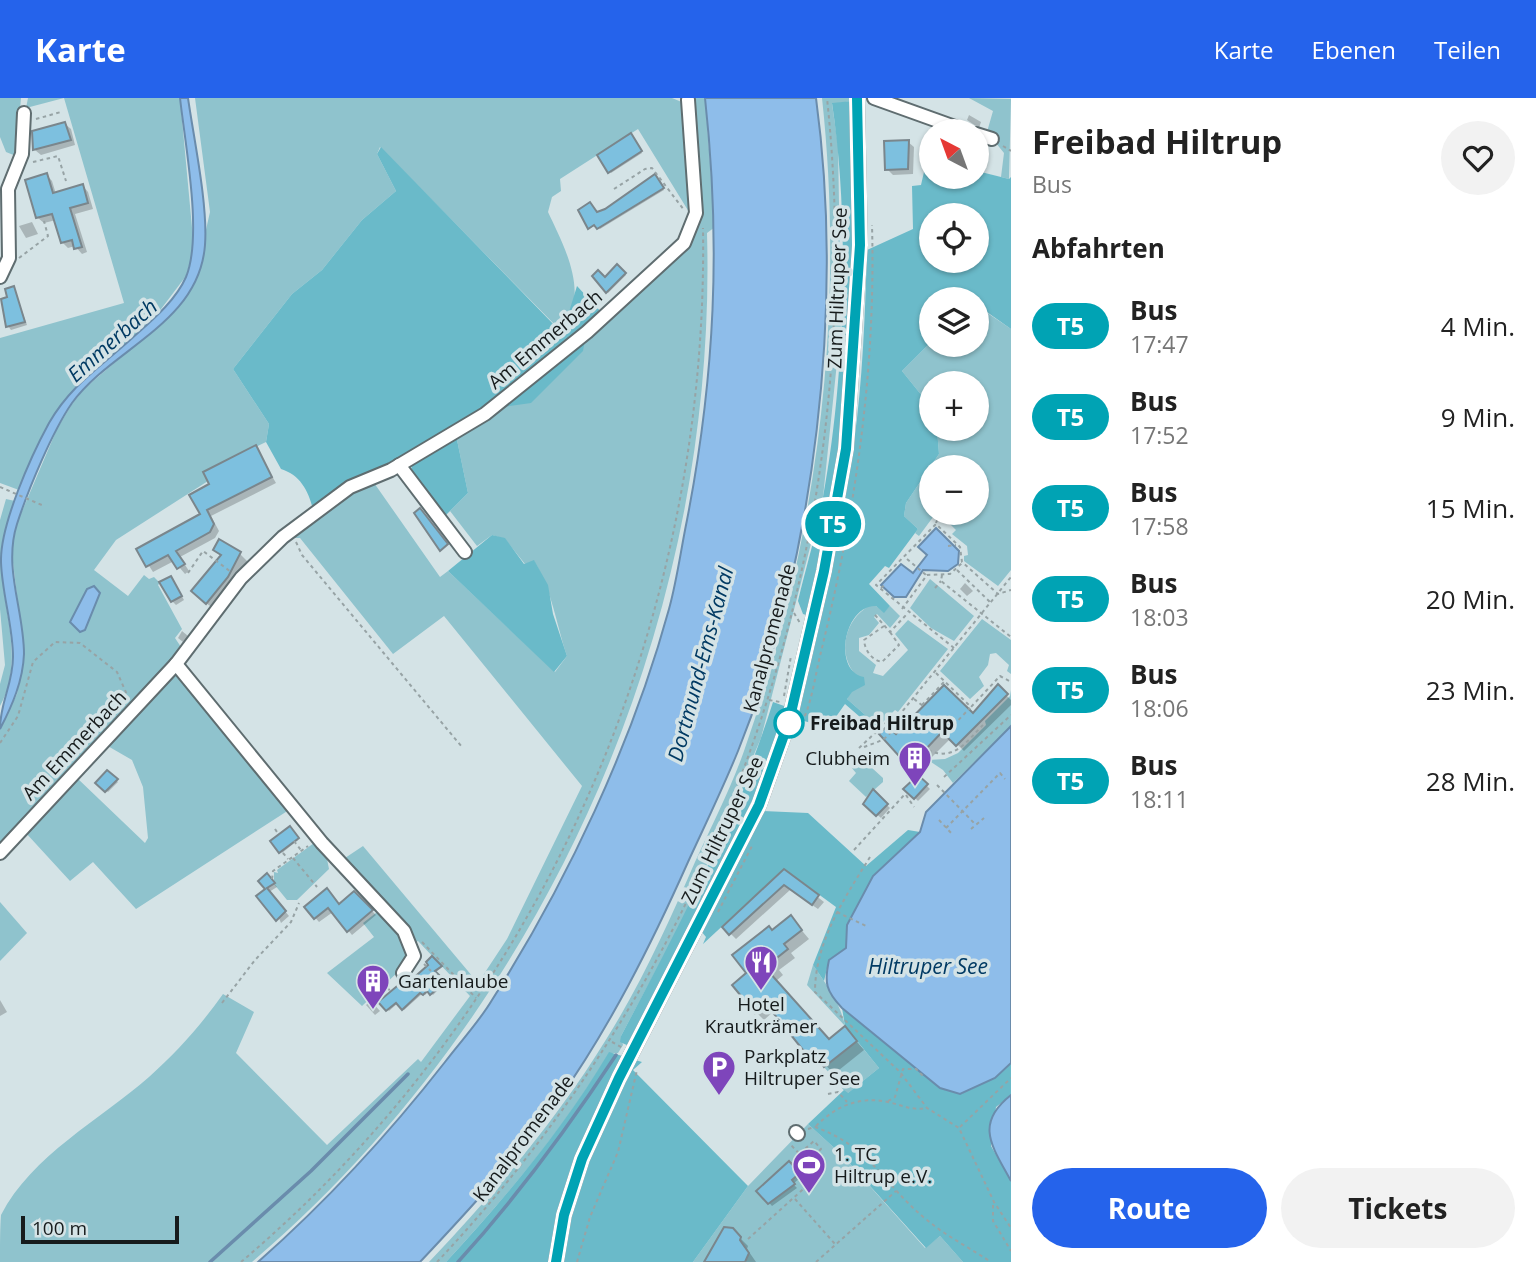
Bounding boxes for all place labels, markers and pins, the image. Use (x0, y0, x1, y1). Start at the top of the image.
marker: Freibad Hiltrup (774, 708, 804, 738)
place label: Freibad Hiltrup (810, 710, 954, 736)
building icon: Clubheim (896, 739, 934, 788)
place label: Clubheim (805, 745, 890, 771)
restaurant icon: Hotel Krautkrämer (742, 943, 780, 992)
building icon: Gartenlaube (354, 962, 392, 1011)
place label: Gartenlaube (398, 968, 509, 994)
place label: Hotel Krautkrämer (705, 991, 818, 1039)
place label: Parkplatz Hiltruper See (744, 1043, 861, 1091)
parking icon: Parkplatz Hiltruper See (700, 1048, 738, 1097)
place label: 1. TC Hiltrup e.V. (834, 1141, 932, 1189)
sports icon: 1. TC Hiltrup e.V. (790, 1146, 828, 1195)

